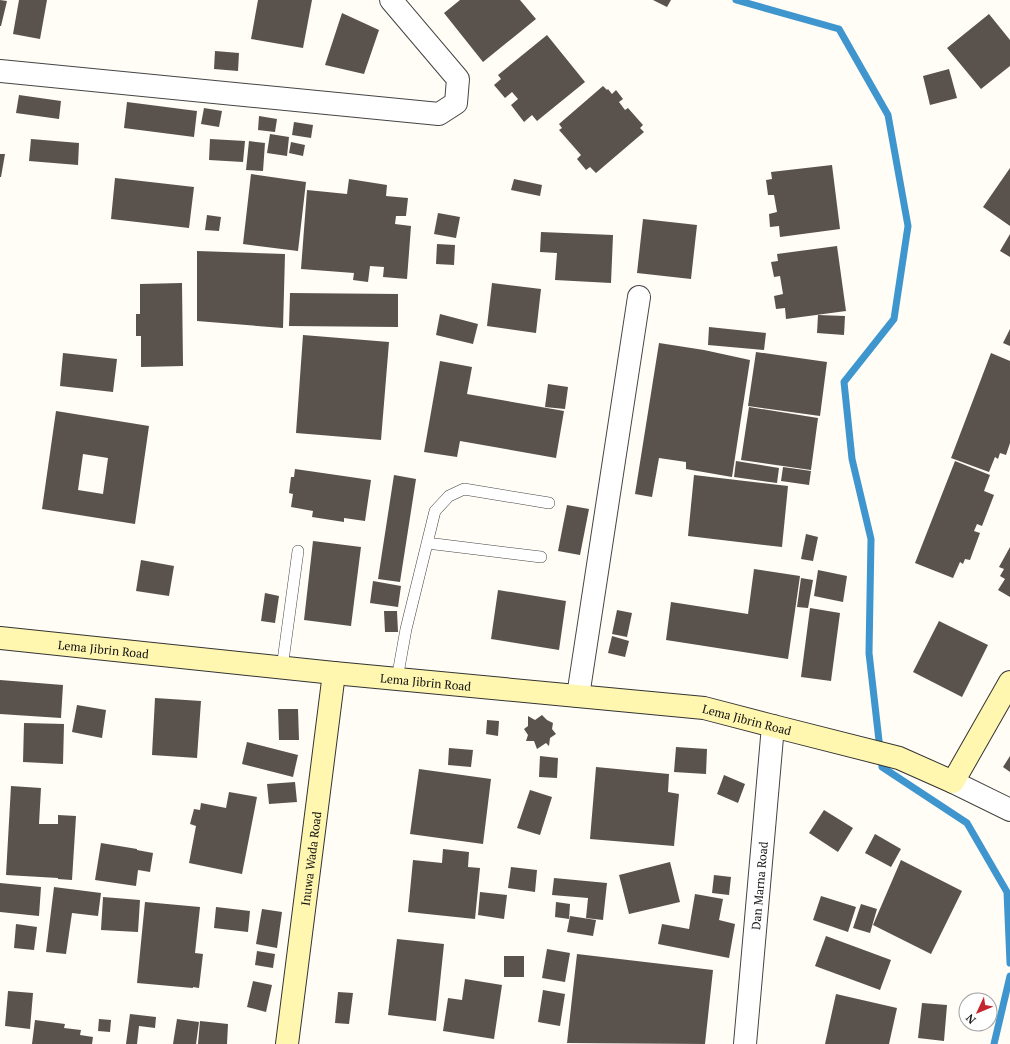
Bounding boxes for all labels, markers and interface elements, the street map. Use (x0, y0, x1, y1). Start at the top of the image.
street label: Lema Jibrin Road (57, 637, 150, 661)
street label: Lema Jibrin Road (380, 670, 472, 693)
street label: Lema Jibrin Road (701, 700, 793, 738)
street label: Inuwa Wada Road (297, 810, 324, 907)
street label: Dan Marna Road (748, 840, 770, 930)
north arrow (958, 992, 998, 1032)
text: N (962, 1011, 979, 1027)

